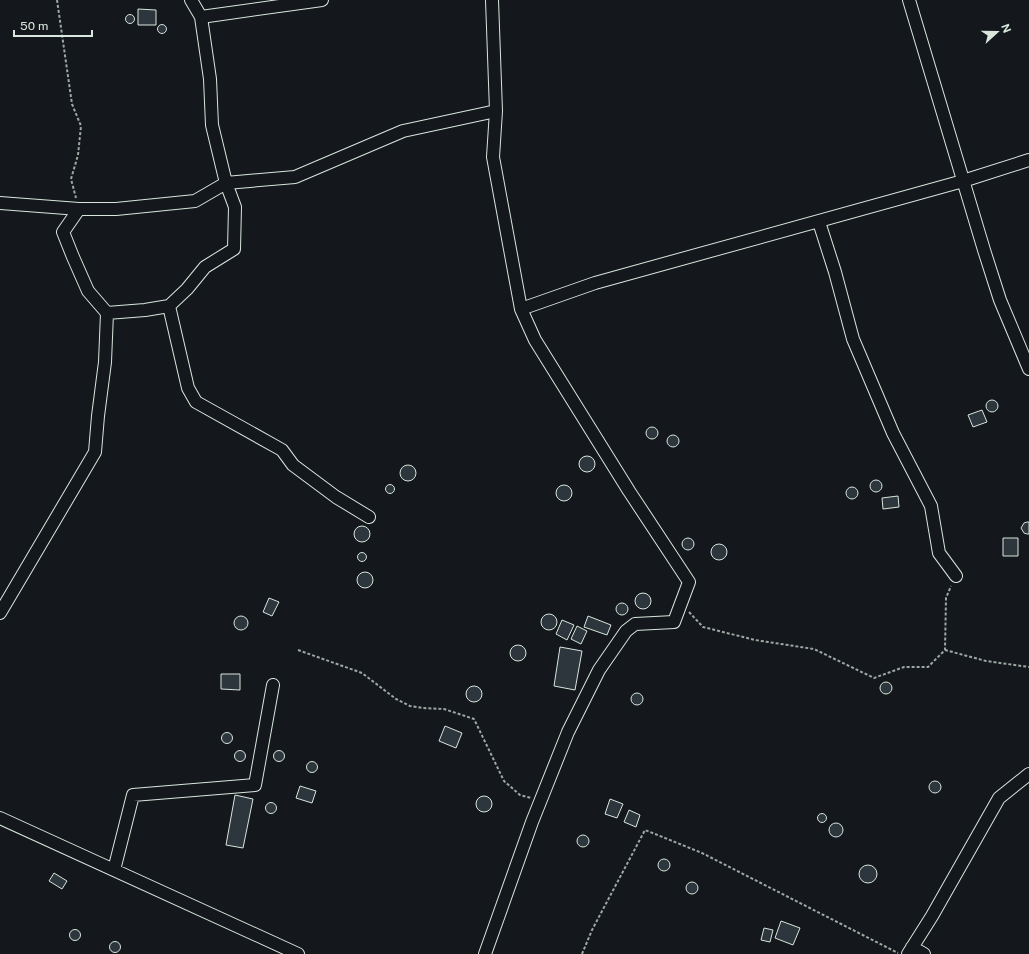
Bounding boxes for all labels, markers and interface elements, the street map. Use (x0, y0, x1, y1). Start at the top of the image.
scale bar (14, 12, 92, 38)
north arrow (977, 12, 1017, 52)
text: 50 m (20, 19, 48, 33)
text: N (999, 22, 1013, 35)

